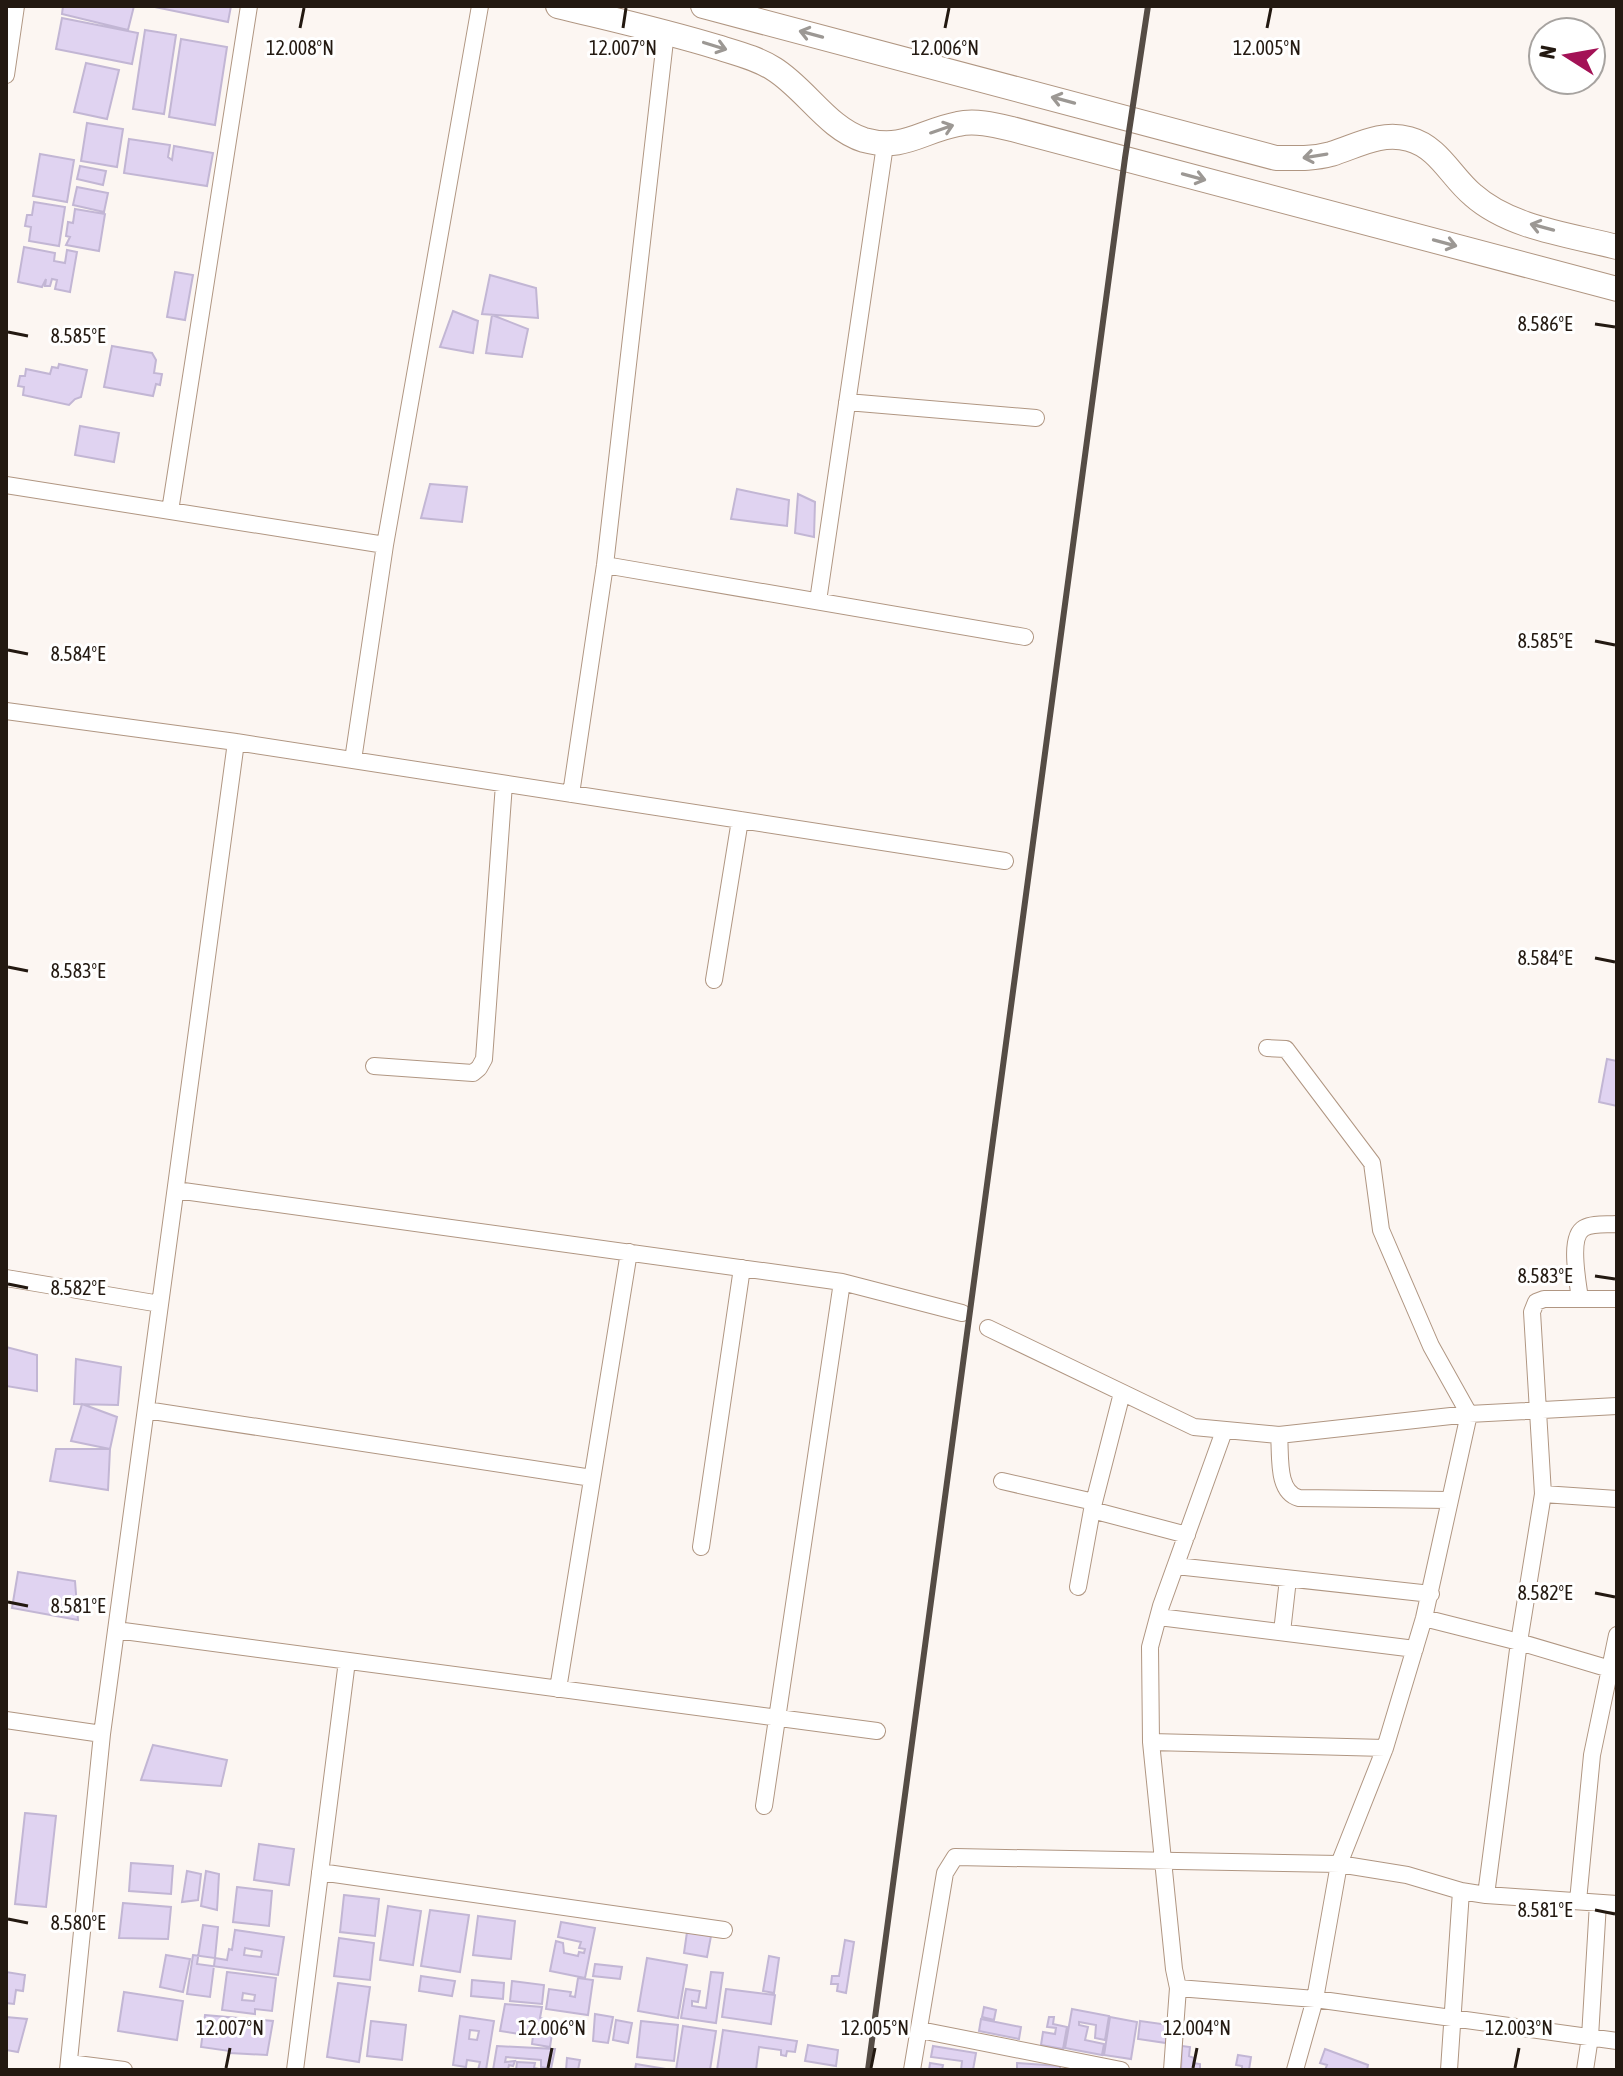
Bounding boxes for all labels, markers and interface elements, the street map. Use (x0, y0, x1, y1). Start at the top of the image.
north arrow (1527, 16, 1607, 96)
one-way arrow (799, 26, 825, 41)
text: 12.008°N (266, 36, 334, 59)
text: 12.007°N (589, 36, 657, 59)
text: 12.006°N (911, 36, 979, 59)
text: 12.005°N (1233, 36, 1301, 59)
one-way arrow (701, 39, 727, 54)
text: N (1533, 43, 1561, 61)
one-way arrow (1050, 91, 1076, 106)
one-way arrow (929, 121, 954, 136)
one-way arrow (1303, 149, 1328, 164)
one-way arrow (1181, 170, 1207, 185)
one-way arrow (1529, 219, 1555, 234)
one-way arrow (1432, 237, 1458, 252)
text: 8.586°E (1517, 312, 1573, 335)
text: 8.585°E (50, 324, 106, 347)
text: 8.585°E (1517, 629, 1573, 652)
text: 8.584°E (50, 642, 106, 665)
text: 8.584°E (1517, 946, 1573, 969)
text: 8.583°E (50, 959, 106, 982)
text: 8.583°E (1517, 1264, 1573, 1287)
text: 8.582°E (50, 1276, 106, 1299)
text: 8.582°E (1517, 1581, 1573, 1604)
text: 8.581°E (50, 1594, 106, 1617)
text: 8.581°E (1517, 1898, 1573, 1921)
text: 8.580°E (50, 1911, 106, 1934)
text: 12.007°N (196, 2016, 264, 2039)
text: 12.006°N (518, 2016, 586, 2039)
text: 12.005°N (841, 2016, 909, 2039)
text: 12.004°N (1163, 2016, 1231, 2039)
text: 12.003°N (1485, 2016, 1553, 2039)

